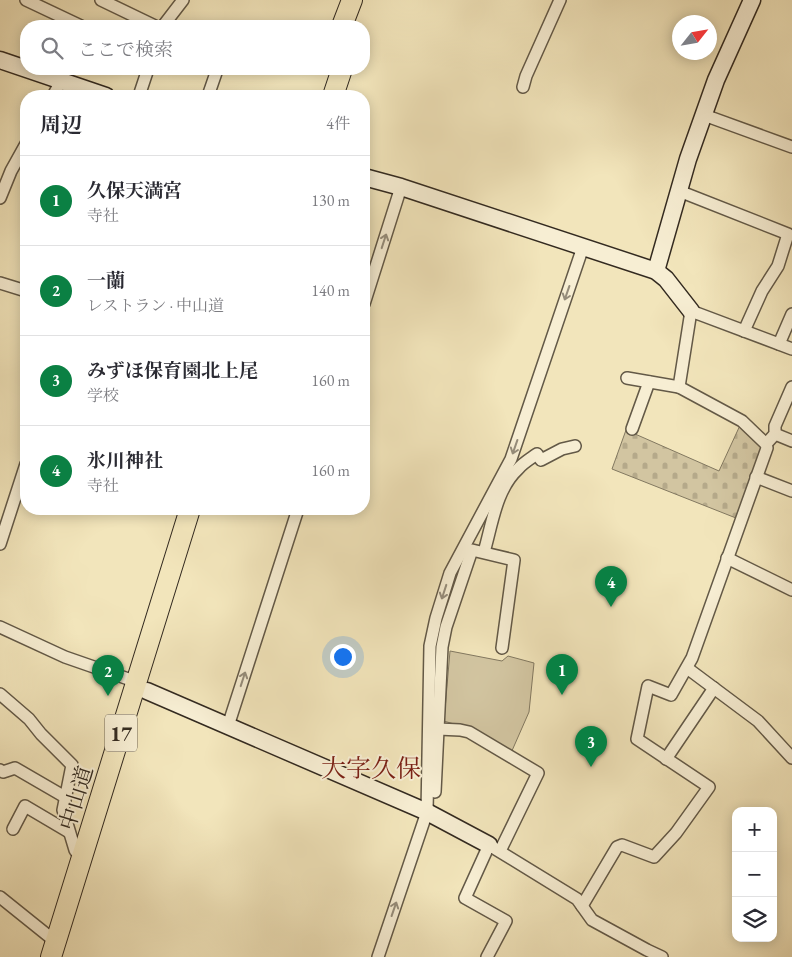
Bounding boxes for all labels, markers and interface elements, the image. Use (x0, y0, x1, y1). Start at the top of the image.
north arrow (672, 15, 717, 60)
search box (20, 20, 370, 75)
icon: search (38, 34, 66, 62)
text: ここで検索 (78, 37, 173, 62)
text: 周辺 (40, 111, 82, 138)
text: 4件 (326, 113, 350, 134)
text: 久保天満宮 (87, 178, 182, 203)
text: 1 (52, 190, 60, 211)
text: 130 m (311, 190, 350, 211)
text: 寺社 (87, 205, 119, 226)
one-way arrow (380, 233, 389, 249)
text: 一蘭 (87, 268, 125, 293)
text: 2 (52, 280, 60, 301)
text: 140 m (311, 280, 350, 301)
one-way arrow (562, 284, 571, 300)
text: レストラン · 中山道 (87, 295, 224, 316)
text: みずほ保育園北上尾 (87, 358, 258, 383)
text: 3 (52, 370, 60, 391)
text: 160 m (311, 370, 350, 391)
text: 学校 (87, 385, 119, 406)
one-way arrow (510, 438, 519, 454)
text: 氷川神社 (87, 448, 163, 473)
text: 4 (52, 460, 60, 481)
text: 160 m (311, 460, 350, 481)
text: 寺社 (87, 475, 119, 496)
pin: 4 (595, 566, 627, 607)
one-way arrow (439, 584, 448, 600)
your location (330, 644, 356, 670)
pin: 1 (546, 654, 578, 695)
pin: 2 (92, 655, 124, 696)
one-way arrow (239, 672, 248, 688)
road number: 17 (105, 714, 137, 751)
pin: 3 (575, 726, 607, 767)
district label: 大字久保 (321, 752, 421, 784)
street label: 中山道 (52, 762, 100, 834)
map controls (732, 807, 777, 942)
button: + (732, 807, 777, 852)
button: − (732, 852, 777, 897)
button: layers (732, 897, 777, 942)
one-way arrow (390, 902, 399, 917)

